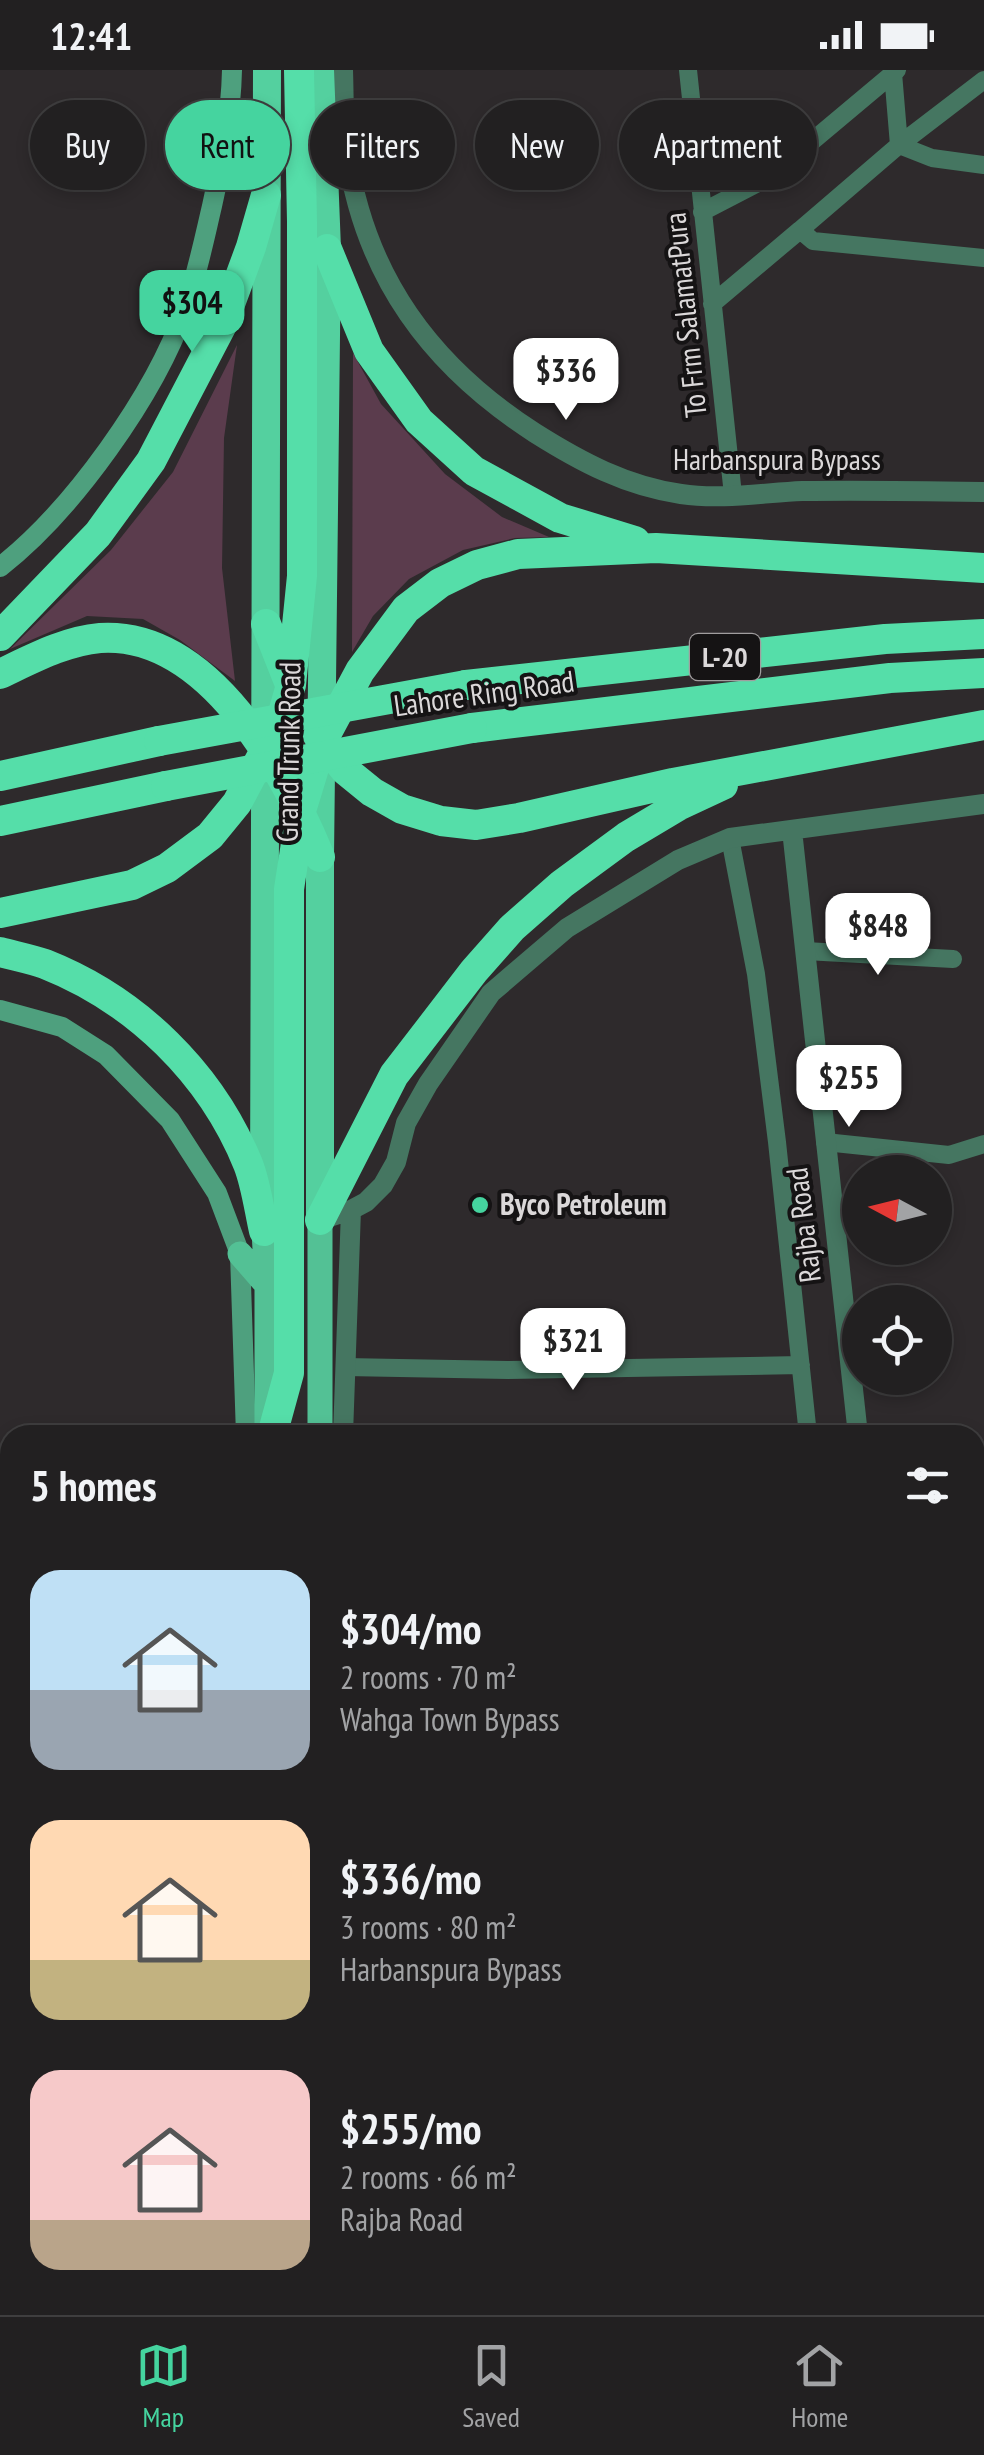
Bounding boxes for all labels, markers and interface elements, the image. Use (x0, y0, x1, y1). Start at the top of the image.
text: 12:41 (50, 11, 132, 60)
chip: Buy (30, 100, 145, 190)
chip: Rent (165, 100, 290, 190)
chip: Filters (310, 100, 455, 190)
chip: New (475, 100, 599, 190)
chip: Apartment (619, 100, 817, 190)
street label: To Frm SalamatPura (654, 211, 715, 419)
pin: $304 (133, 270, 251, 355)
text: $304 (161, 281, 223, 323)
pin: $336 (507, 338, 625, 423)
text: $336 (535, 349, 597, 391)
street label: Harbanspura Bypass (673, 439, 881, 478)
road number: L-20 (690, 634, 760, 680)
street label: Grand Trunk Road (266, 661, 309, 843)
street label: Lahore Ring Road (391, 661, 576, 724)
pin: $848 (819, 893, 937, 978)
text: $848 (847, 904, 909, 946)
pin: $255 (790, 1045, 908, 1130)
text: $255 (818, 1056, 880, 1098)
north arrow (842, 1155, 952, 1265)
map controls (842, 1155, 952, 1395)
street label: Rajba Road (776, 1166, 829, 1285)
place label: Byco Petroleum (500, 1184, 667, 1223)
marker: Byco Petroleum (469, 1194, 491, 1216)
button: locate (842, 1285, 952, 1395)
pin: $321 (514, 1308, 632, 1393)
text: $321 (542, 1319, 604, 1361)
text: 5 homes (30, 1458, 157, 1513)
icon: filters (900, 1458, 955, 1513)
text: $304/mo (340, 1601, 482, 1656)
icon: home (110, 1610, 230, 1730)
text: 2 rooms · 70 m² (340, 1656, 517, 1698)
text: Wahga Town Bypass (340, 1698, 560, 1740)
text: $336/mo (340, 1851, 482, 1906)
icon: home (110, 1860, 230, 1980)
text: 3 rooms · 80 m² (340, 1906, 517, 1948)
text: Harbanspura Bypass (340, 1948, 562, 1990)
text: $255/mo (340, 2101, 482, 2156)
icon: home (110, 2110, 230, 2230)
text: 2 rooms · 66 m² (340, 2156, 517, 2198)
text: Rajba Road (340, 2198, 463, 2240)
tab: Map (136, 2338, 191, 2435)
tab: Saved (462, 2338, 520, 2435)
tab: Home (791, 2338, 848, 2435)

